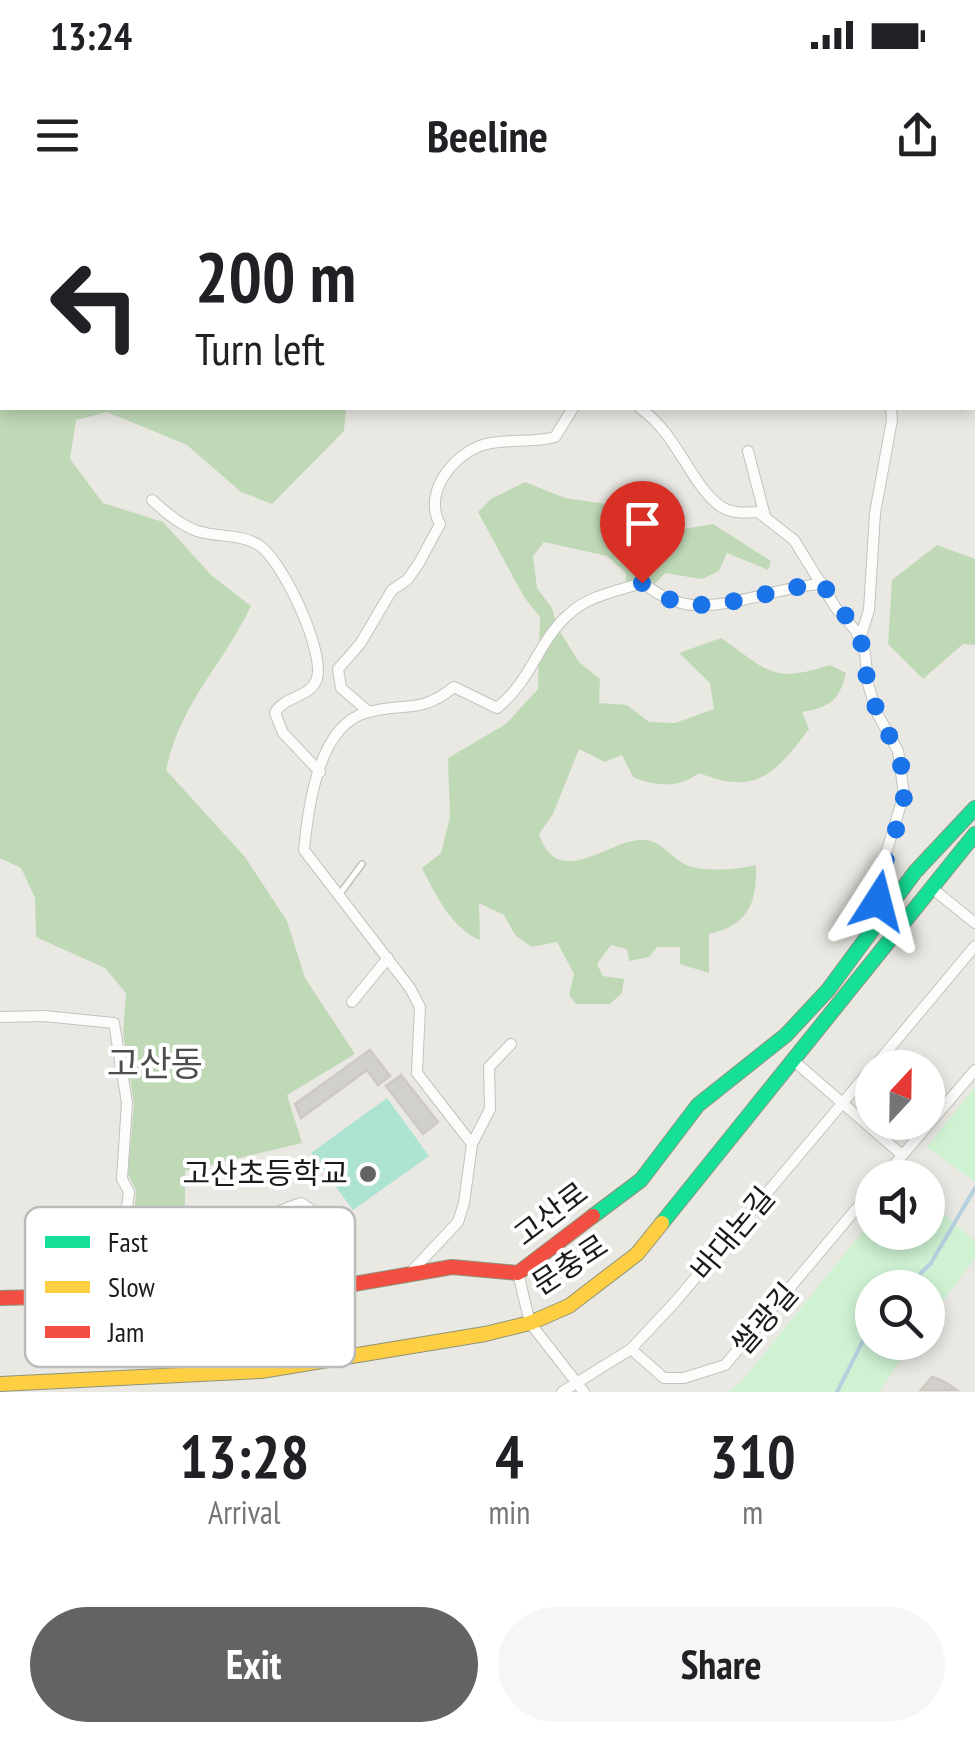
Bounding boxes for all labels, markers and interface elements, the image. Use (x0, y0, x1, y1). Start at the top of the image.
text: 13:24 (50, 11, 132, 60)
text: Beeline (427, 106, 548, 164)
icon: menu (30, 108, 85, 163)
icon: share (890, 108, 945, 163)
text: 200 m (195, 231, 356, 321)
icon: left (30, 240, 160, 370)
text: Turn left (195, 319, 325, 377)
pin (600, 481, 685, 584)
icon: arrive (615, 496, 670, 551)
position arrow (826, 849, 930, 953)
district label: 고산동 (107, 1040, 203, 1086)
north arrow (855, 1050, 945, 1140)
map controls (855, 1050, 945, 1360)
place label: 고산초등학교 (182, 1153, 348, 1192)
button: sound (855, 1160, 945, 1250)
marker: 고산초등학교 (357, 1163, 379, 1185)
street label: 고산로 (505, 1172, 595, 1253)
street label: 바대논길 (681, 1178, 782, 1288)
legend (25, 1207, 355, 1367)
text: Fast (108, 1223, 148, 1260)
street label: 문충로 (524, 1225, 615, 1303)
text: Slow (108, 1268, 155, 1305)
button: search (855, 1270, 945, 1360)
street label: 쌀광길 (722, 1274, 806, 1362)
text: Jam (107, 1313, 144, 1350)
text: 13:28 (179, 1417, 309, 1495)
text: 4 (495, 1417, 524, 1495)
text: 310 (710, 1417, 796, 1495)
text: Arrival (208, 1491, 280, 1533)
text: min (488, 1491, 530, 1533)
text: m (742, 1491, 763, 1533)
button: Exit (30, 1607, 478, 1722)
button: Share (498, 1607, 945, 1722)

